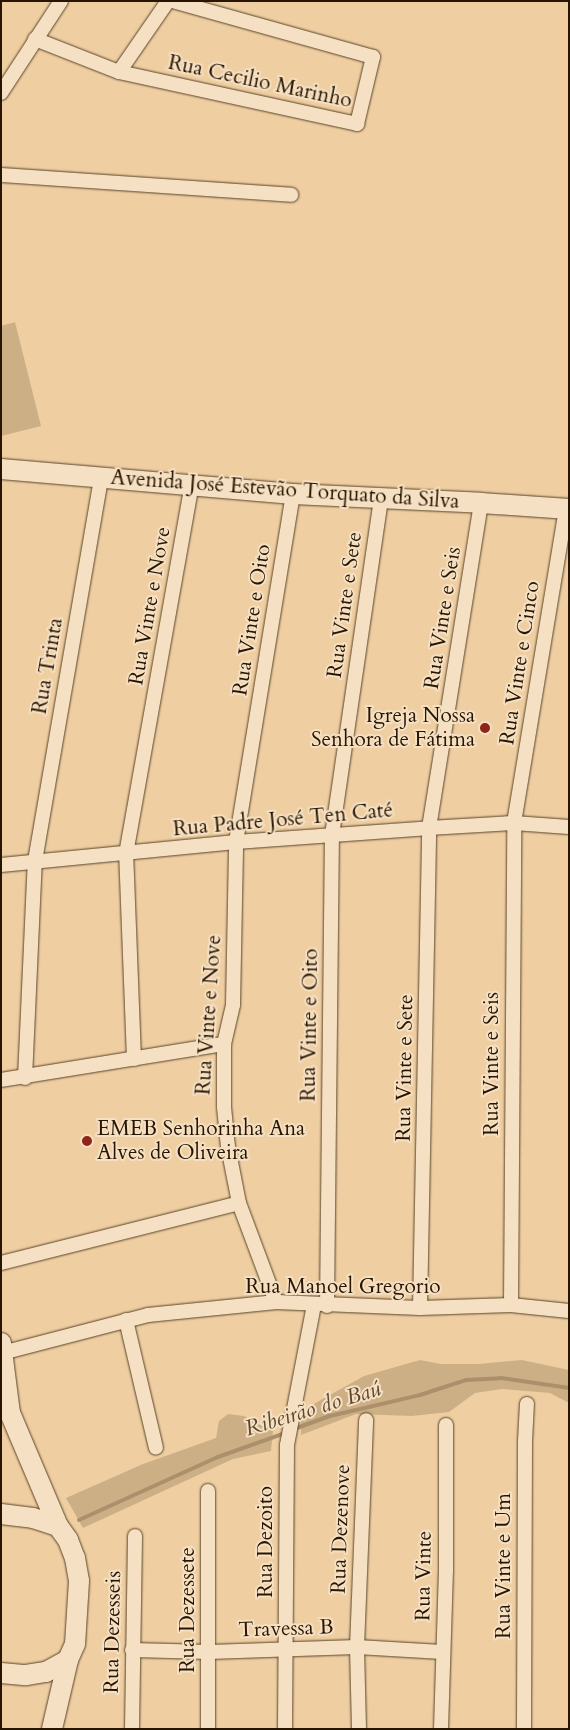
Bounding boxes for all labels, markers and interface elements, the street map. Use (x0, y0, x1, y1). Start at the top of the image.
street label: Rua Cecilio Marinho (166, 50, 354, 114)
street label: Avenida José Estevão Torquato da Silva (110, 465, 460, 515)
street label: Rua Vinte e Nove (124, 525, 176, 687)
street label: Rua Vinte e Sete (322, 530, 368, 680)
street label: Rua Vinte e Oito (228, 542, 276, 698)
street label: Rua Vinte e Seis (419, 545, 467, 691)
street label: Rua Vinte e Cinco (495, 579, 545, 747)
street label: Rua Trinta (27, 616, 69, 716)
place label: Igreja Nossa Senhora de Fátima (311, 703, 475, 753)
marker: Igreja Nossa Senhora de Fátima (479, 722, 491, 734)
street label: Rua Padre José Ten Caté (172, 798, 394, 842)
street label: Rua Vinte e Nove (191, 934, 227, 1096)
street label: Rua Vinte e Oito (296, 948, 324, 1102)
street label: Rua Vinte e Seis (479, 992, 505, 1136)
street label: Rua Vinte e Sete (391, 994, 419, 1142)
place label: EMEB Senhorinha Ana Alves de Oliveira (97, 1116, 305, 1166)
marker: EMEB Senhorinha Ana Alves de Oliveira (81, 1135, 93, 1147)
street label: Rua Manoel Gregorio (245, 1274, 441, 1300)
water label: Ribeirão do Baú (242, 1376, 384, 1442)
street label: Rua Dezenove (326, 1464, 356, 1594)
street label: Rua Dezoito (253, 1486, 279, 1598)
street label: Rua Vinte e Um (491, 1493, 517, 1639)
street label: Rua Vinte (411, 1531, 437, 1621)
street label: Rua Dezessete (175, 1547, 201, 1673)
street label: Rua Dezesseis (99, 1570, 127, 1694)
street label: Travessa B (238, 1615, 334, 1643)

